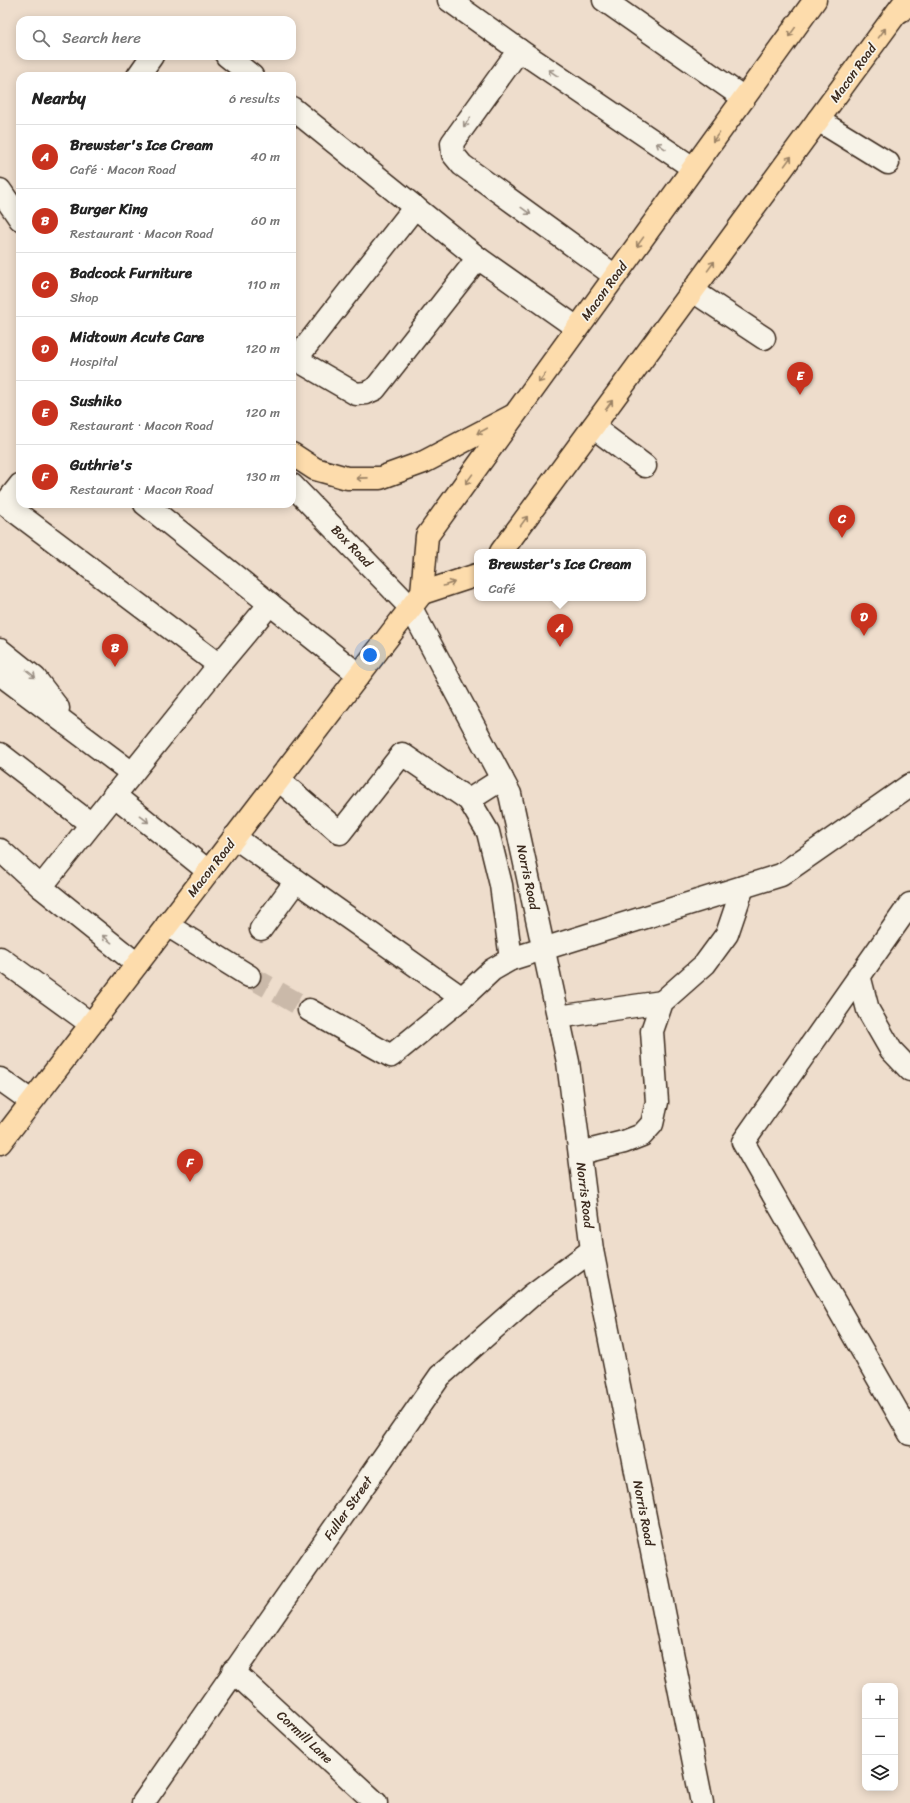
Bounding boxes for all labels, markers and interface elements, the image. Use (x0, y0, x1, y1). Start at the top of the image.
search box (16, 16, 296, 60)
text: Search here (62, 25, 141, 51)
one-way arrow (788, 26, 796, 37)
icon: search (30, 27, 52, 49)
one-way arrow (878, 27, 887, 38)
street label: Macon Road (824, 38, 883, 107)
one-way arrow (547, 69, 559, 77)
text: Nearby (32, 83, 86, 113)
text: 6 results (229, 87, 280, 110)
one-way arrow (463, 117, 471, 128)
one-way arrow (712, 131, 720, 142)
text: Brewster's Ice Cream (70, 132, 213, 158)
one-way arrow (655, 142, 666, 150)
text: A (41, 145, 49, 168)
text: 40 m (250, 145, 280, 168)
one-way arrow (784, 156, 792, 167)
text: Café · Macon Road (70, 158, 176, 181)
text: Burger King (70, 196, 148, 222)
one-way arrow (521, 207, 532, 215)
text: B (41, 209, 49, 232)
text: 60 m (251, 209, 280, 232)
text: Restaurant · Macon Road (70, 222, 213, 245)
one-way arrow (635, 236, 644, 247)
street label: Macon Road (575, 256, 634, 325)
text: Badcock Furniture (70, 260, 192, 286)
one-way arrow (707, 261, 715, 272)
text: C (41, 273, 49, 296)
text: 110 m (247, 273, 280, 296)
text: Shop (70, 286, 98, 309)
text: Midtown Acute Care (70, 324, 204, 350)
text: D (41, 337, 49, 360)
text: 120 m (245, 337, 280, 360)
text: Hospital (70, 350, 118, 373)
pin: E (787, 362, 813, 395)
one-way arrow (538, 372, 546, 383)
text: Sushiko (70, 388, 122, 414)
one-way arrow (605, 399, 613, 410)
text: E (41, 401, 49, 424)
text: 120 m (245, 401, 280, 424)
text: Restaurant · Macon Road (70, 414, 213, 437)
one-way arrow (476, 428, 488, 436)
text: Guthrie's (70, 452, 132, 478)
text: F (41, 465, 49, 488)
text: 130 m (246, 465, 280, 488)
one-way arrow (464, 473, 473, 484)
one-way arrow (356, 474, 369, 482)
text: Restaurant · Macon Road (70, 478, 213, 501)
pin: C (829, 505, 855, 538)
one-way arrow (520, 515, 528, 526)
street label: Box Road (325, 519, 379, 574)
popup (474, 549, 646, 601)
text: Brewster's Ice Cream (488, 551, 632, 577)
text: Café (488, 577, 515, 600)
one-way arrow (443, 580, 456, 587)
pin: D (851, 603, 877, 636)
pin: A (547, 614, 573, 647)
pin: B (102, 634, 128, 667)
your location (360, 645, 380, 665)
one-way arrow (25, 670, 36, 679)
one-way arrow (139, 815, 150, 824)
street label: Macon Road (181, 833, 242, 902)
street label: Norris Road (510, 842, 546, 913)
one-way arrow (101, 935, 112, 944)
pin: F (177, 1149, 203, 1182)
street label: Norris Road (570, 1161, 601, 1230)
street label: Fuller Street (317, 1470, 379, 1545)
street label: Norris Road (626, 1478, 662, 1549)
map controls (862, 1683, 898, 1791)
button: + (862, 1683, 898, 1719)
street label: Cormill Lane (271, 1705, 339, 1770)
button: − (862, 1719, 898, 1755)
button: layers (862, 1755, 898, 1791)

